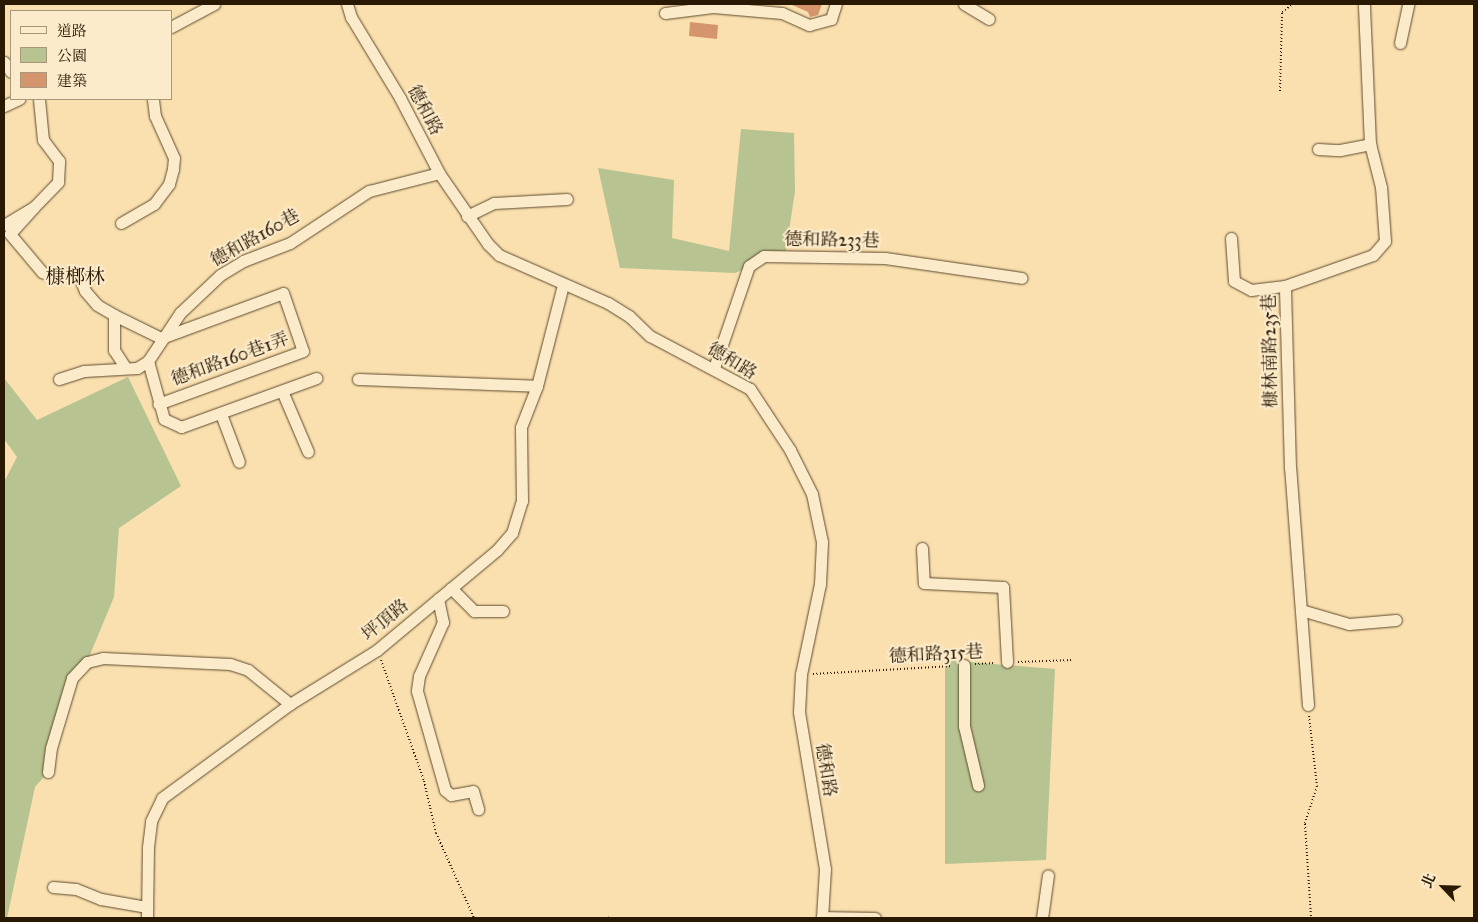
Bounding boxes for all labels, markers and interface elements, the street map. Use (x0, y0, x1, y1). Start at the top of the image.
legend (10, 10, 172, 100)
text: 道路 (57, 22, 87, 40)
text: 公園 (57, 47, 87, 65)
text: 建築 (57, 72, 87, 90)
street label: 德和路 (403, 81, 447, 139)
street label: 德和路160巷 (207, 205, 303, 271)
street label: 德和路233巷 (784, 228, 880, 252)
district label: 槺榔林 (45, 264, 105, 288)
street label: 槺林南路235巷 (1258, 294, 1282, 408)
street label: 德和路160巷1弄 (168, 328, 292, 390)
street label: 德和路 (703, 338, 761, 384)
street label: 坪頂路 (357, 595, 413, 645)
street label: 德和路315巷 (888, 641, 984, 667)
street label: 德和路 (811, 742, 841, 798)
north arrow (1418, 862, 1468, 912)
text: 北 (1418, 871, 1439, 891)

